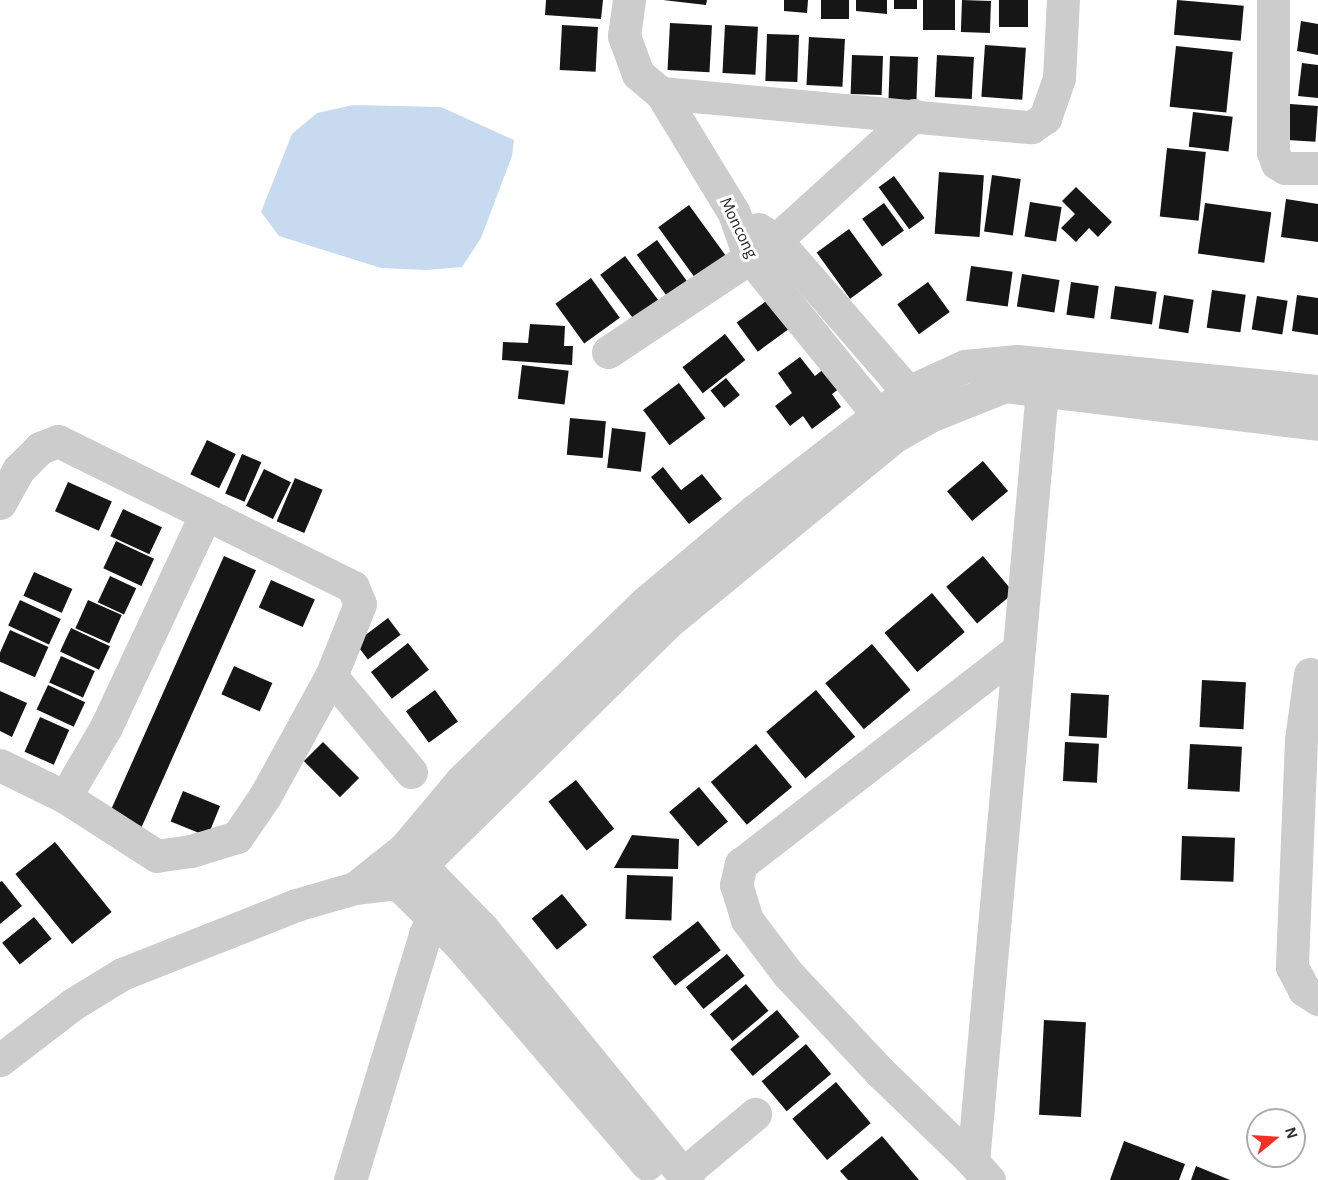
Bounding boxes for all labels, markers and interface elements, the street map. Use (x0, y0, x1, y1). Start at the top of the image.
street label: Moncong (714, 194, 762, 262)
north arrow (1246, 1108, 1306, 1168)
text: N (1282, 1125, 1301, 1141)

